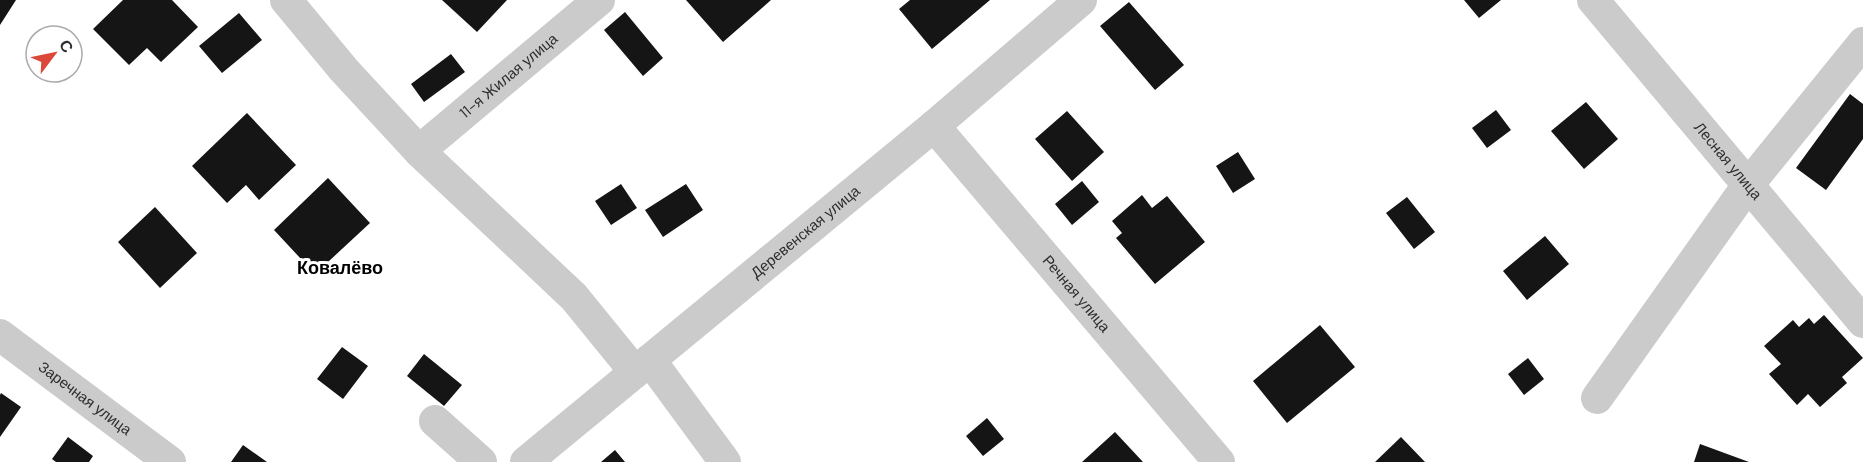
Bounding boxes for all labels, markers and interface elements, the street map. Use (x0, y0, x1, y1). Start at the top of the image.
north arrow (24, 24, 84, 84)
street label: 11-я Жилая улица (455, 28, 562, 123)
text: С (54, 36, 78, 57)
street label: Лесная улица (1690, 118, 1767, 205)
street label: Деревенская улица (747, 181, 865, 283)
street label: Речная улица (1038, 251, 1115, 337)
district label: Ковалёво (297, 256, 383, 280)
street label: Заречная улица (34, 357, 136, 440)

